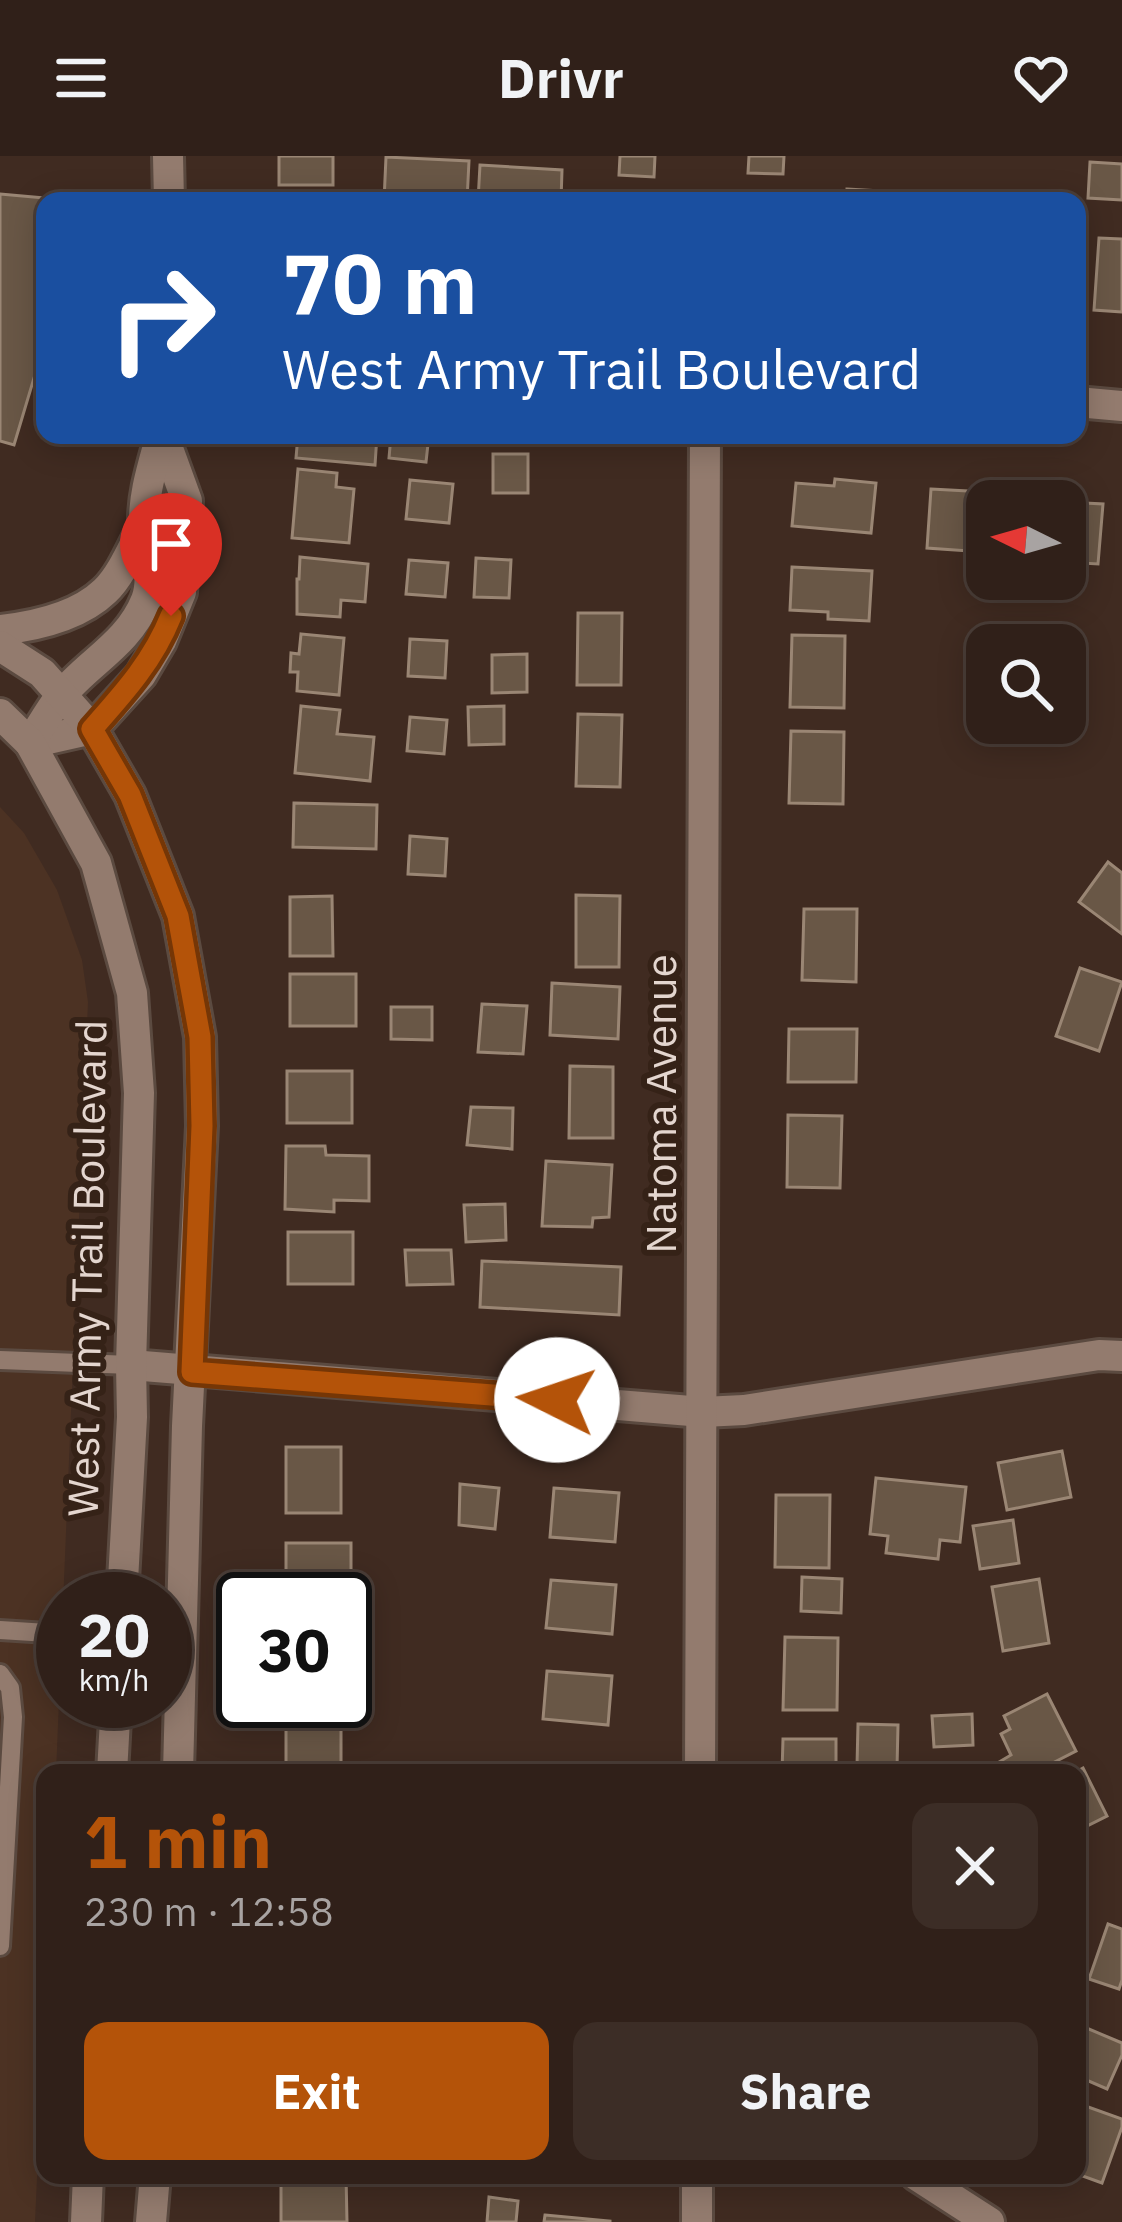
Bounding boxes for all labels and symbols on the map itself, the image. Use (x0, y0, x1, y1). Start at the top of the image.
north arrow (966, 480, 1086, 600)
pin (120, 493, 222, 616)
street label: Natoma Avenue (633, 954, 688, 1254)
street label: West Army Trail Boulevard (55, 1019, 118, 1517)
position arrow (494, 1337, 620, 1463)
speed limit sign: 30 (216, 1572, 372, 1728)

